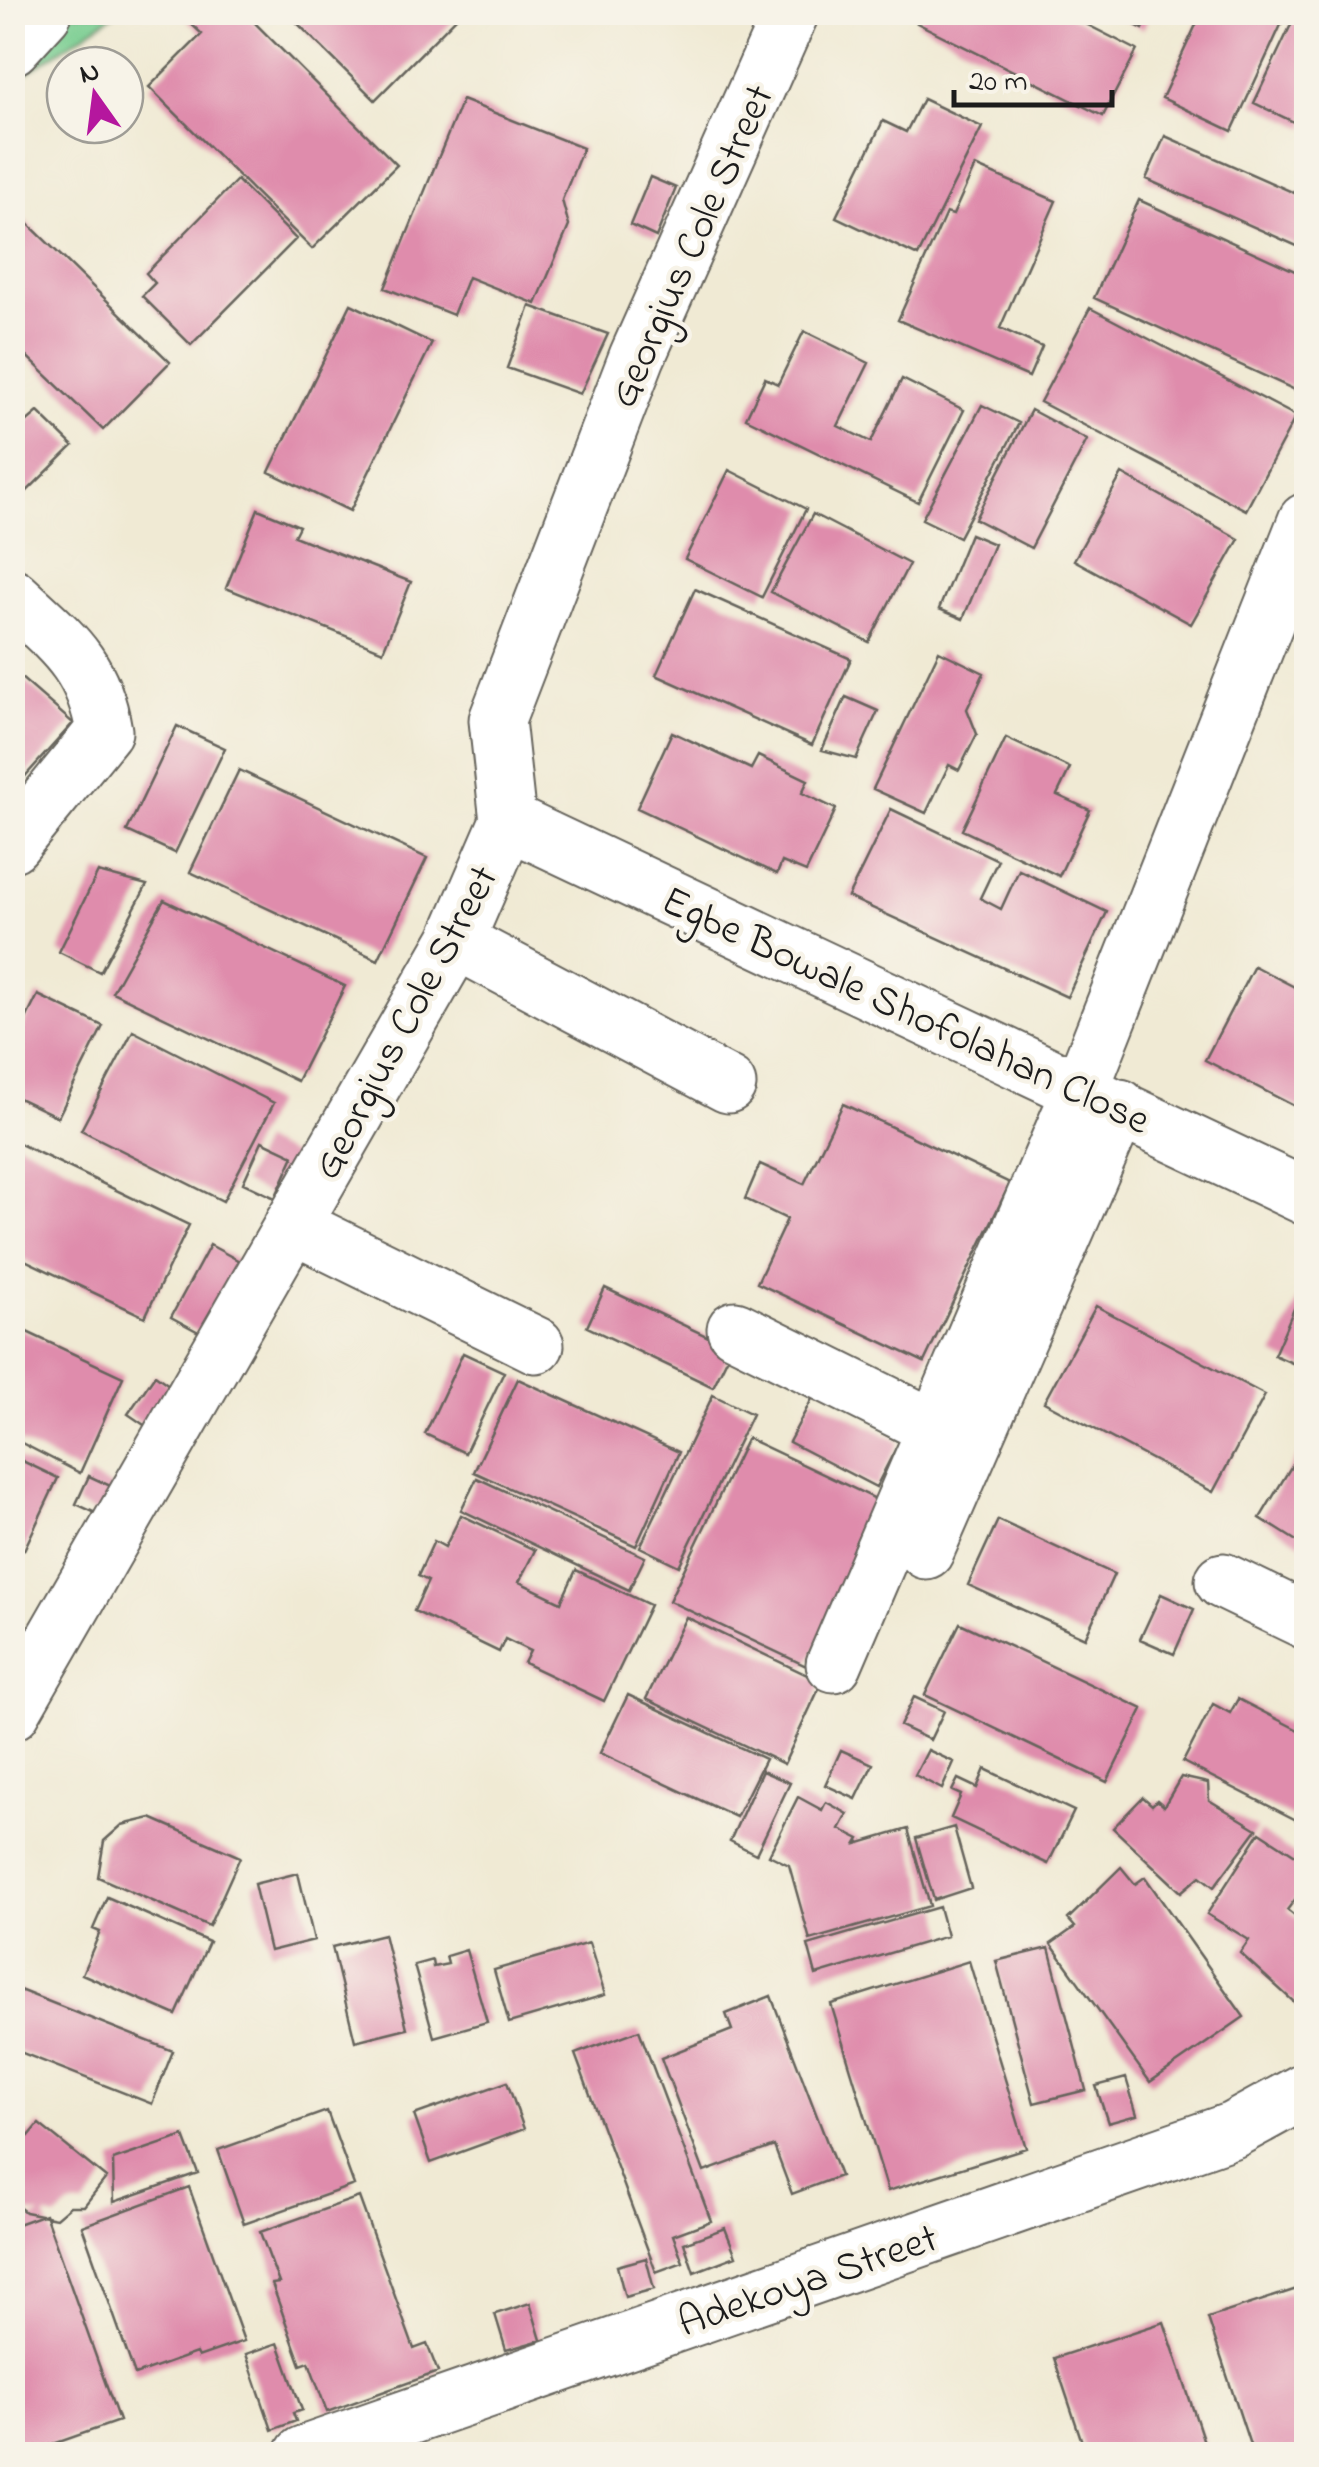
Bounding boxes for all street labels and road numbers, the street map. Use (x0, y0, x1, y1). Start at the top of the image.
street label: Georgius Cole Street (594, 75, 792, 418)
street label: Georgius Cole Street (298, 855, 516, 1191)
street label: Egbe Bowale Shofolahan Close (651, 872, 1160, 1152)
street label: Adekoya Street (670, 2209, 946, 2355)

